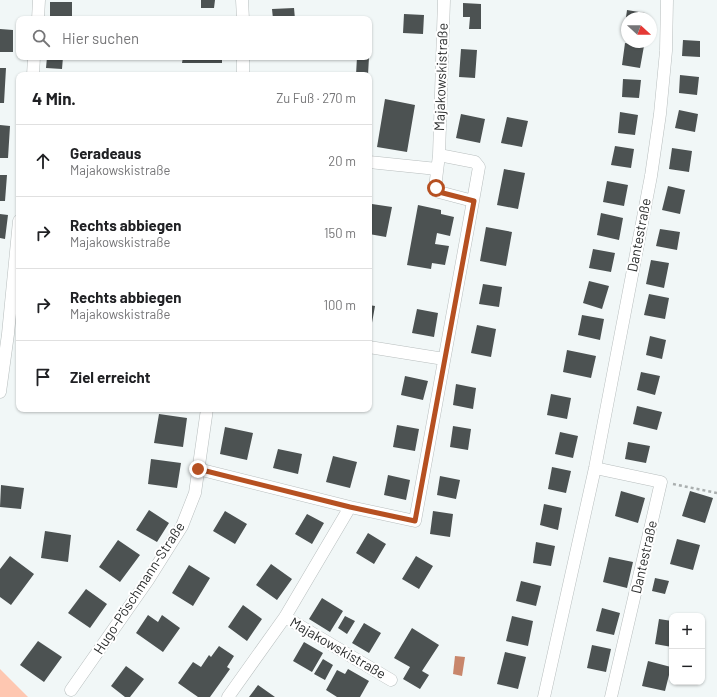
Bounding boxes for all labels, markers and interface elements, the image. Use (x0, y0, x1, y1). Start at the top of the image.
north arrow (621, 12, 657, 48)
search box (16, 16, 372, 60)
street label: Majakowskistraße (430, 23, 451, 131)
icon: search (30, 27, 52, 49)
text: Hier suchen (62, 29, 139, 47)
text: 4 Min. (32, 88, 76, 108)
text: Zu Fuß · 270 m (276, 90, 356, 106)
text: Geradeaus (70, 144, 141, 162)
icon: ahead (32, 150, 54, 172)
text: 20 m (328, 153, 356, 169)
text: Majakowskistraße (70, 162, 170, 178)
route start (427, 179, 445, 197)
street label: Dantestraße (623, 197, 654, 273)
text: Rechts abbiegen (70, 216, 181, 234)
icon: right (32, 222, 54, 244)
text: 150 m (324, 225, 356, 241)
text: Majakowskistraße (70, 234, 170, 250)
text: Rechts abbiegen (70, 288, 181, 306)
icon: right (32, 294, 54, 316)
text: 100 m (323, 297, 356, 313)
text: Majakowskistraße (70, 306, 170, 322)
icon: arrive (32, 366, 54, 388)
text: Ziel erreicht (70, 368, 151, 386)
route end (189, 460, 207, 478)
street label: Hugo-Pöschmann-Straße (89, 518, 188, 657)
street label: Dantestraße (627, 519, 660, 595)
street label: Majakowskistraße (287, 613, 389, 682)
map controls (669, 613, 705, 685)
button: + (669, 613, 705, 649)
button: − (669, 649, 705, 685)

